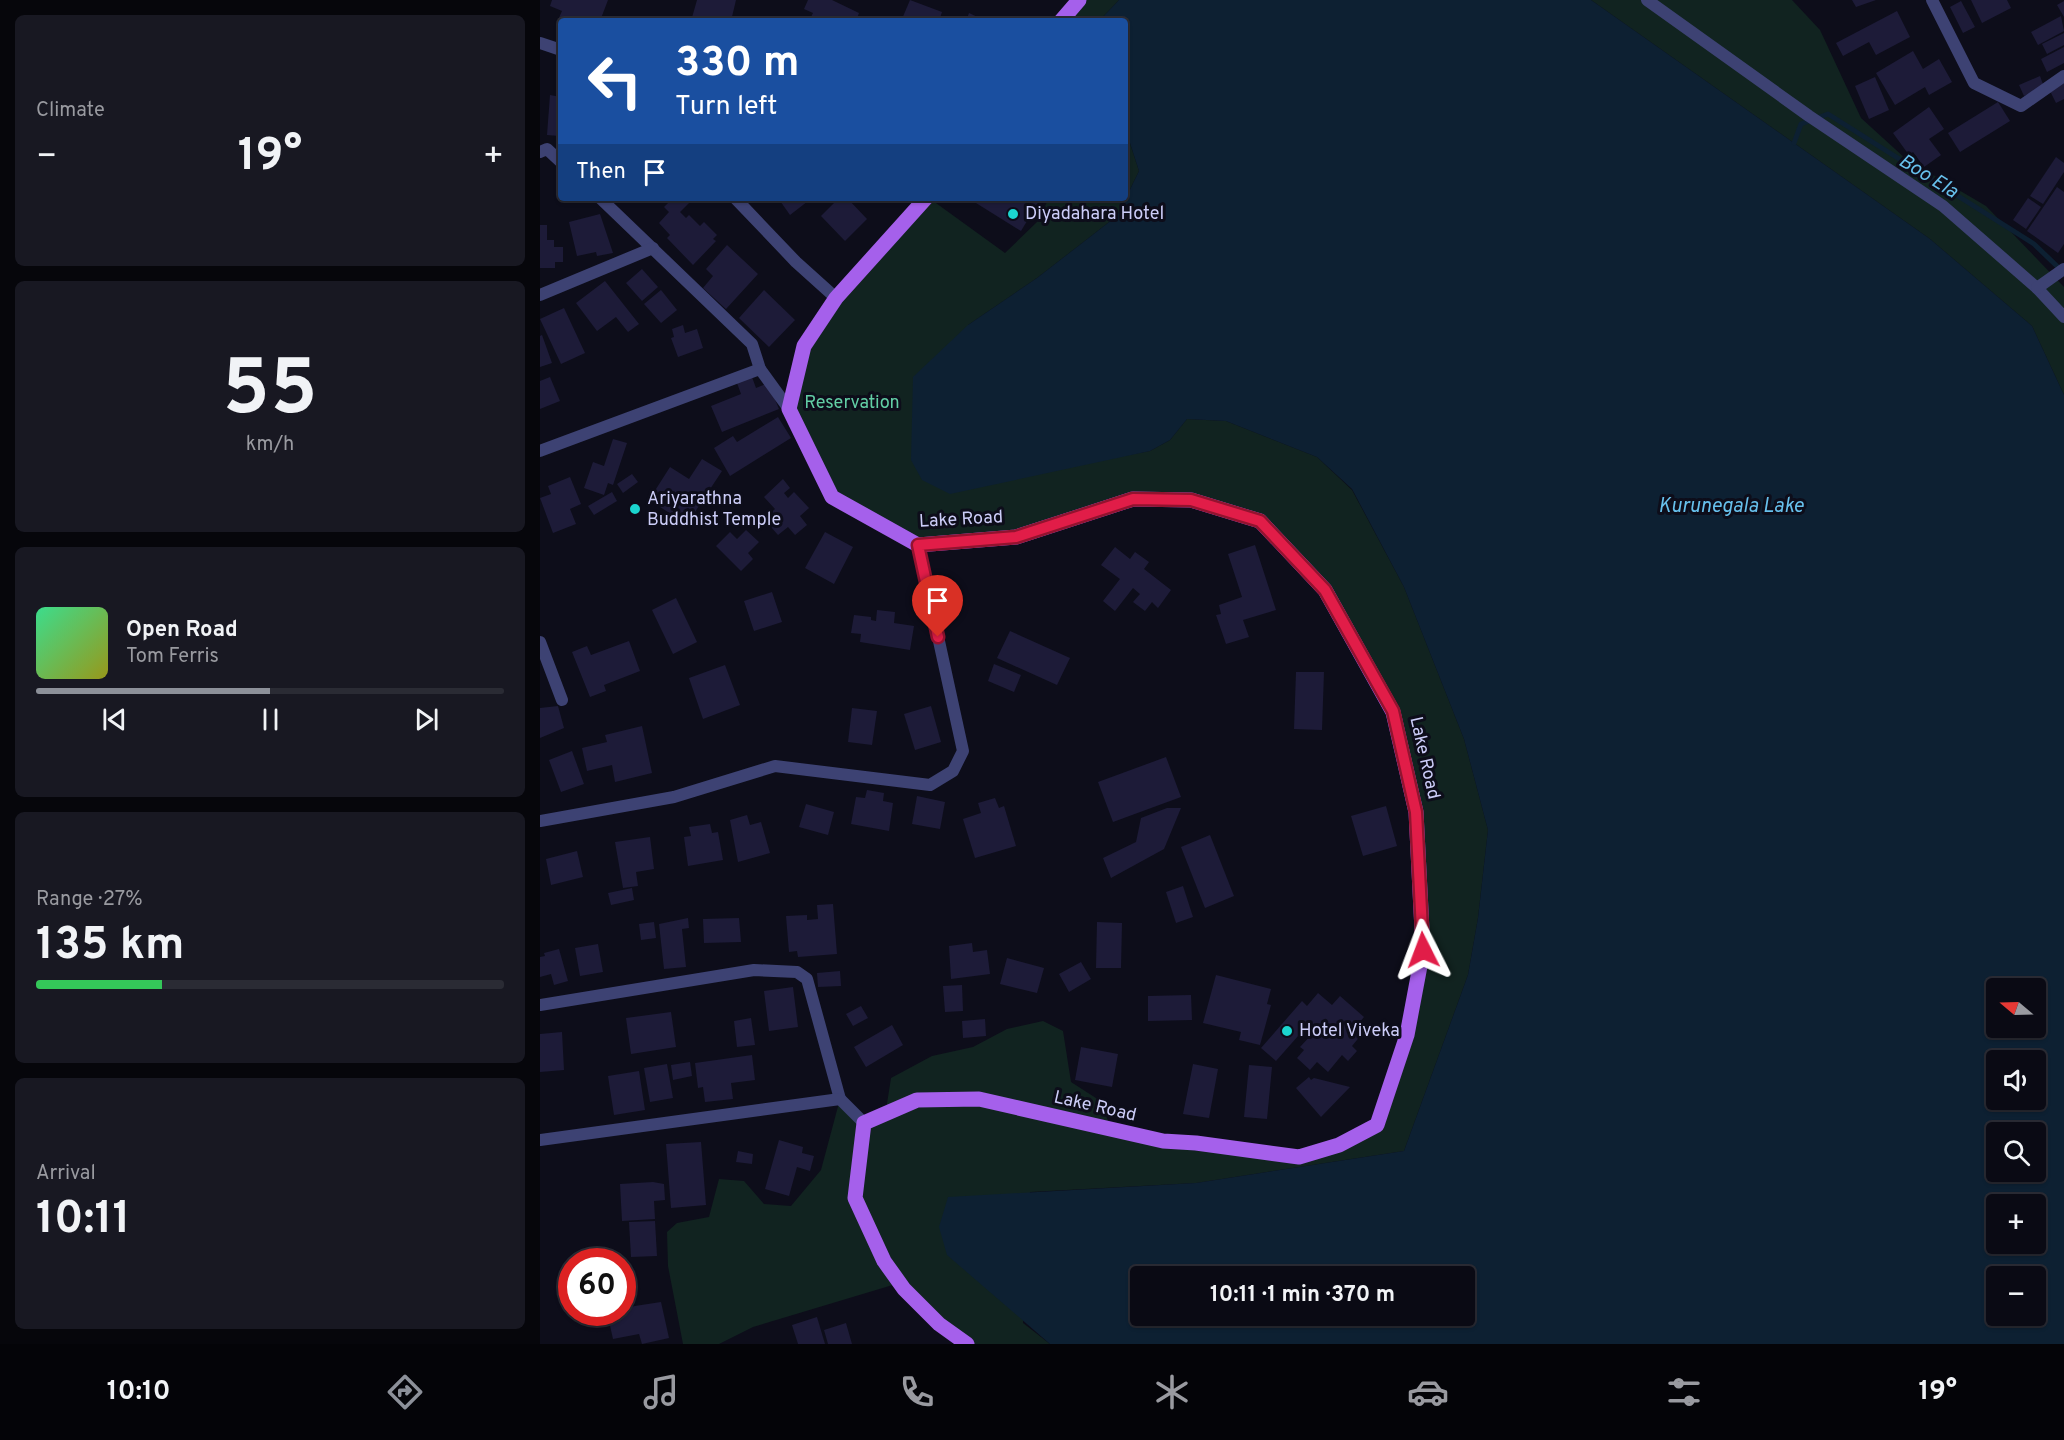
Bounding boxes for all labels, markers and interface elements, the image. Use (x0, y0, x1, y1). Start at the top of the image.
text: 330 m (675, 38, 800, 91)
icon: left (576, 42, 654, 120)
text: Turn left (675, 90, 777, 124)
text: Climate (36, 98, 105, 124)
text: 19° (238, 129, 302, 186)
text: − (36, 137, 57, 179)
text: + (483, 137, 504, 179)
water label: Boo Ela (1893, 149, 1963, 206)
icon: arrive (638, 156, 671, 189)
text: Then (576, 159, 626, 186)
place label: Diyadahara Hotel (1025, 203, 1164, 226)
marker: Diyadahara Hotel (1006, 207, 1020, 221)
text: 55 (222, 343, 318, 442)
park label: Reservation (804, 392, 900, 415)
text: km/h (246, 432, 294, 458)
place label: Ariyarathna Buddhist Temple (647, 488, 781, 532)
water label: Kurunegala Lake (1658, 494, 1804, 520)
marker: Ariyarathna Buddhist Temple (628, 502, 642, 516)
street label: Lake Road (918, 506, 1004, 534)
pin (912, 575, 963, 637)
icon: arrive (921, 584, 954, 617)
text: Open Road (126, 617, 238, 644)
text: Tom Ferris (126, 644, 219, 670)
icon: previous (98, 703, 131, 736)
icon: pause (254, 703, 287, 736)
icon: next (410, 703, 443, 736)
street label: Lake Road (1403, 714, 1445, 802)
text: Range · 27% (36, 887, 143, 913)
text: 135 km (36, 918, 184, 975)
position arrow (1391, 918, 1455, 982)
north arrow (1986, 978, 2046, 1038)
map controls (1986, 978, 2046, 1326)
place label: Hotel Viveka (1299, 1020, 1400, 1043)
marker: Hotel Viveka (1280, 1024, 1294, 1038)
button: sound (1986, 1050, 2046, 1110)
street label: Lake Road (1051, 1086, 1139, 1128)
button: search (1986, 1122, 2046, 1182)
text: Arrival (36, 1161, 96, 1187)
text: 10:11 (36, 1192, 131, 1249)
button: + (1986, 1194, 2046, 1254)
speed limit sign: 60 (558, 1248, 636, 1326)
button: − (1986, 1266, 2046, 1326)
text: 10:11 · 1 min · 370 m (1210, 1282, 1395, 1309)
icon: directions (384, 1371, 426, 1413)
icon: music (640, 1371, 682, 1413)
icon: phone (896, 1371, 938, 1413)
icon: climate (1151, 1371, 1193, 1413)
icon: car (1407, 1371, 1449, 1413)
icon: filters (1663, 1371, 1705, 1413)
text: 10:10 (107, 1375, 171, 1409)
text: 19° (1918, 1375, 1957, 1409)

